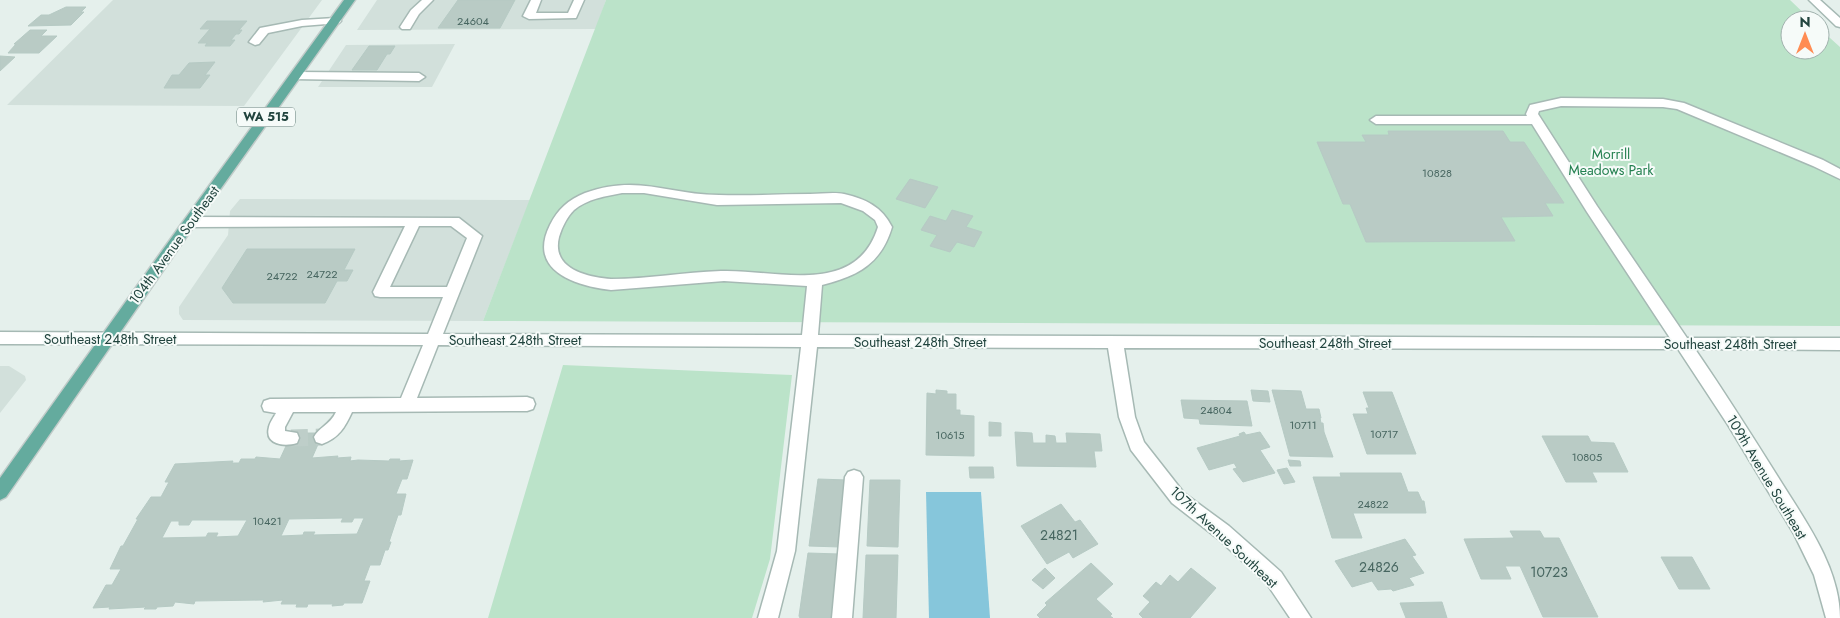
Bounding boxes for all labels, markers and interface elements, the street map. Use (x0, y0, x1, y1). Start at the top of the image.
north arrow (1780, 10, 1830, 60)
text: N (1799, 12, 1811, 32)
house number: 24604 (457, 13, 490, 29)
road number: WA 515 (237, 108, 295, 126)
park label: Morrill Meadows Park (1568, 144, 1654, 180)
house number: 10828 (1422, 165, 1452, 181)
street label: 104th Avenue Southeast (124, 181, 224, 308)
house number: 24722 (307, 266, 337, 282)
house number: 24722 (267, 268, 297, 284)
street label: Southeast 248th Street (44, 329, 177, 349)
street label: Southeast 248th Street (449, 330, 582, 350)
street label: Southeast 248th Street (854, 332, 987, 352)
street label: Southeast 248th Street (1259, 333, 1392, 353)
street label: Southeast 248th Street (1664, 334, 1797, 354)
house number: 24804 (1200, 402, 1232, 418)
street label: 109th Avenue Southeast (1722, 411, 1812, 543)
house number: 10711 (1289, 417, 1317, 433)
house number: 10717 (1370, 426, 1398, 442)
house number: 10615 (935, 427, 965, 443)
house number: 10805 (1572, 449, 1602, 465)
street label: 107th Avenue Southeast (1166, 482, 1283, 593)
house number: 24822 (1357, 496, 1389, 512)
house number: 10421 (252, 513, 282, 529)
house number: 24821 (1040, 525, 1078, 545)
house number: 24826 (1359, 557, 1399, 577)
house number: 10723 (1530, 562, 1568, 582)

